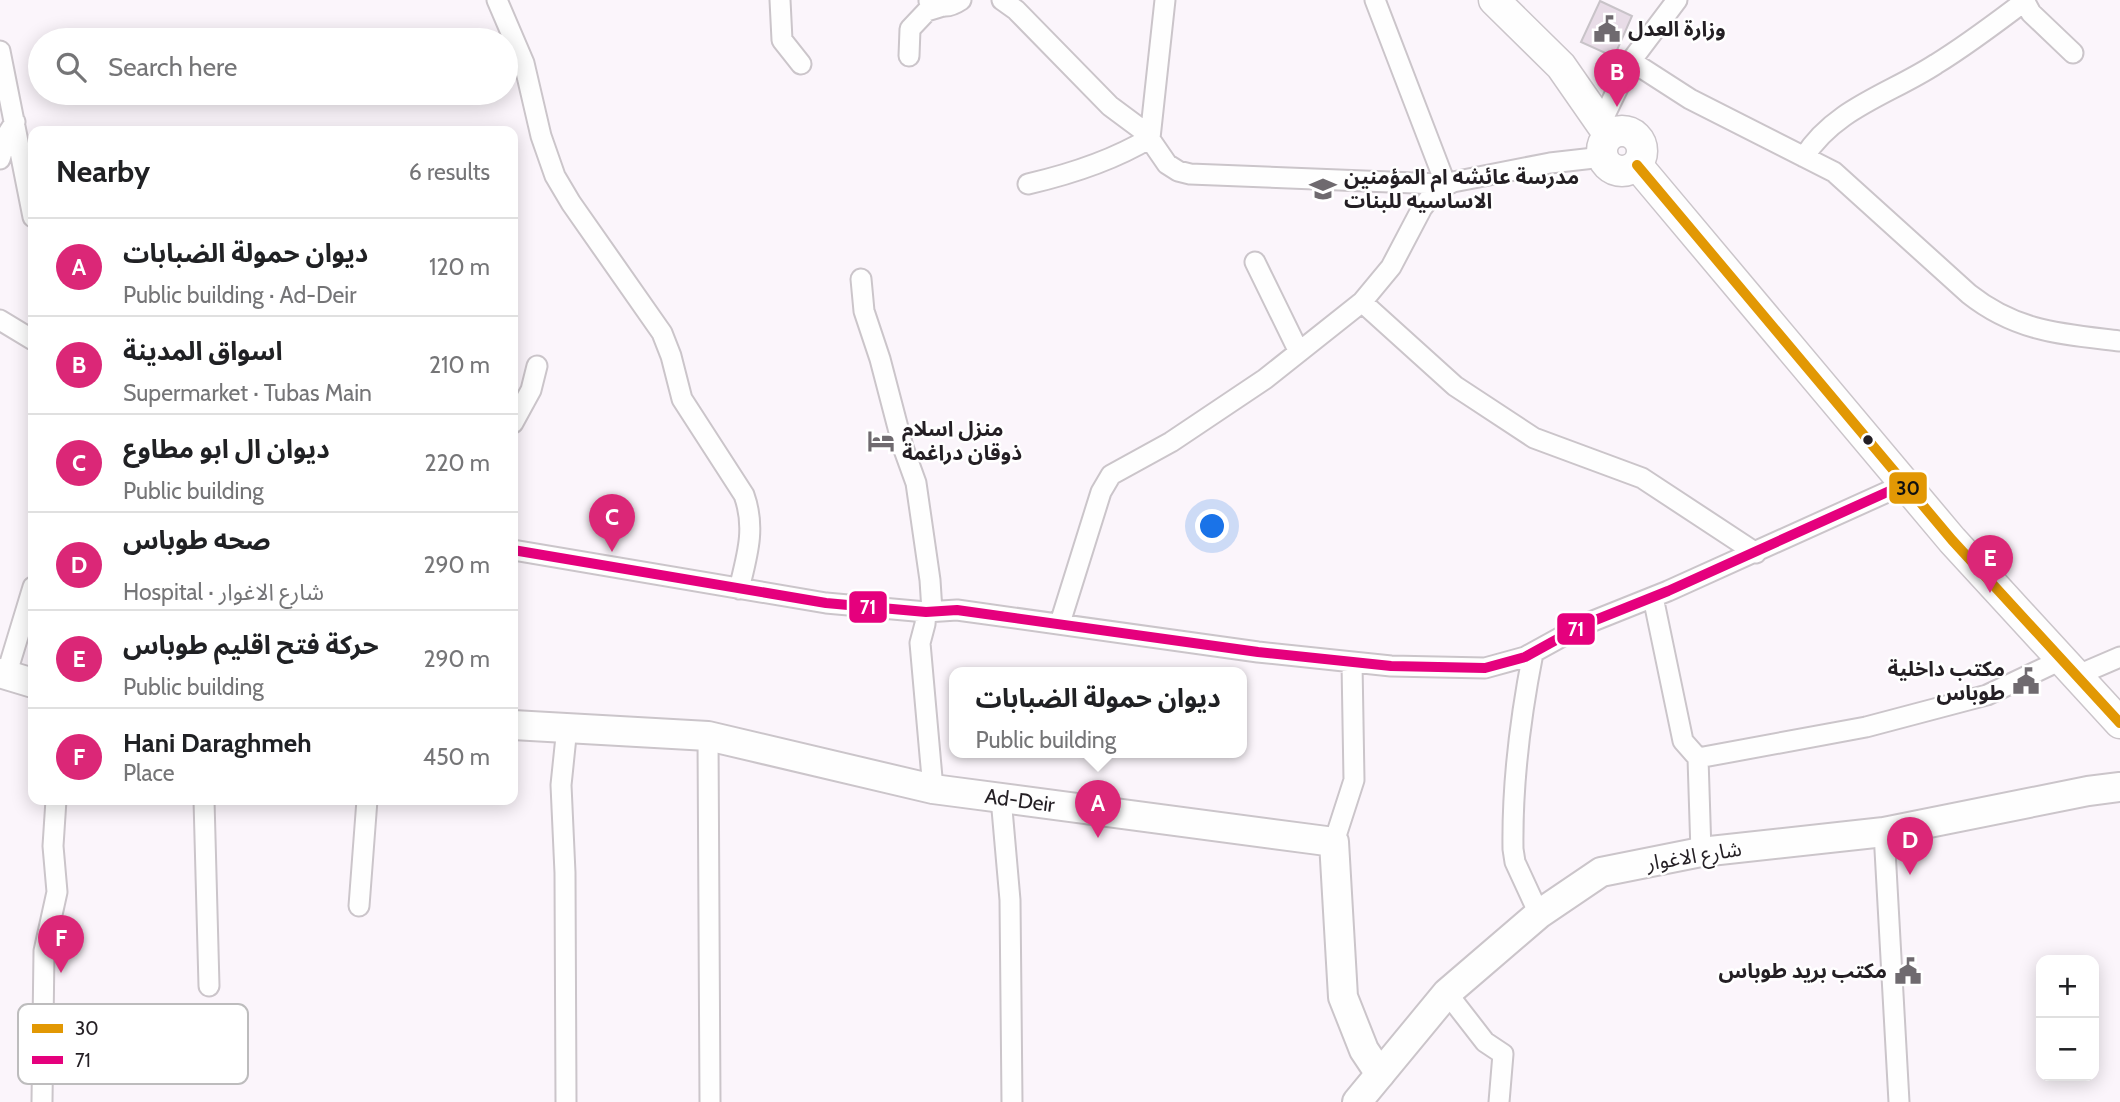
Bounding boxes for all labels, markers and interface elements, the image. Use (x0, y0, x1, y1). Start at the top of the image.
public building icon: وزارة العدل (1592, 14, 1622, 44)
place label: وزارة العدل (1628, 16, 1726, 41)
search box (28, 28, 518, 105)
icon: search (52, 48, 90, 86)
pin: B (1594, 49, 1640, 107)
text: Search here (108, 51, 237, 83)
text: Nearby (56, 153, 150, 190)
text: 6 results (409, 158, 490, 186)
place label: مدرسة عائشه ام المؤمنين الاساسيه للبنات (1344, 164, 1579, 213)
school or university icon: مدرسة عائشه ام المؤمنين الاساسيه للبنات (1308, 174, 1338, 204)
text: ديوان حمولة الضبابات (123, 237, 368, 269)
text: A (72, 253, 86, 281)
text: 120 m (429, 253, 490, 281)
text: Public building · Ad-Deir (123, 281, 356, 309)
text: اسواق المدينة (123, 335, 283, 367)
text: B (72, 351, 86, 379)
text: 210 m (429, 351, 490, 379)
text: Supermarket · Tubas Main (123, 379, 372, 407)
place label: منزل اسلام ذوقان دراغمة (902, 416, 1022, 465)
hotel icon: منزل اسلام ذوقان دراغمة (866, 426, 896, 456)
text: ديوان ال ابو مطاوع (123, 433, 330, 465)
unlabelled marker (1861, 433, 1875, 447)
text: C (72, 449, 86, 477)
text: 220 m (424, 449, 490, 477)
line badge: 30 (1888, 471, 1928, 505)
text: Public building (123, 477, 264, 505)
text: 30 (1896, 477, 1920, 500)
pin: C (589, 494, 635, 552)
your location (1195, 509, 1229, 543)
text: صحه طوباس (123, 524, 271, 556)
pin: E (1967, 535, 2013, 593)
text: D (71, 551, 87, 579)
text: 290 m (423, 551, 490, 579)
text: Hospital · شارع الاغوار (123, 578, 324, 606)
line badge: 71 (848, 590, 888, 624)
text: 71 (860, 596, 876, 619)
line badge: 71 (1556, 612, 1596, 646)
text: 71 (1568, 618, 1584, 641)
text: حركة فتح اقليم طوباس (123, 629, 379, 661)
text: E (72, 645, 86, 673)
text: 290 m (423, 645, 490, 673)
place label: مكتب داخلية طوباس (1888, 656, 2005, 705)
public building icon: مكتب داخلية طوباس (2011, 666, 2041, 696)
popup (949, 667, 1247, 758)
text: Public building (123, 673, 264, 701)
text: ديوان حمولة الضبابات (975, 682, 1221, 714)
text: Public building (975, 726, 1116, 754)
text: Hani Daraghmeh (123, 727, 312, 759)
text: F (73, 743, 85, 771)
text: 450 m (423, 743, 490, 771)
text: Place (123, 759, 175, 787)
pin: A (1075, 780, 1121, 838)
street label: Ad-Deir (983, 783, 1057, 817)
pin: D (1887, 817, 1933, 875)
street label: شارع الاغوار (1644, 836, 1744, 878)
pin: F (38, 915, 84, 973)
map controls (2036, 955, 2099, 1081)
button: + (2036, 955, 2099, 1018)
public building icon: مكتب بريد طوباس (1893, 956, 1923, 986)
place label: مكتب بريد طوباس (1718, 958, 1887, 983)
legend (18, 1004, 248, 1084)
text: 30 (75, 1017, 99, 1040)
button: − (2036, 1018, 2099, 1081)
text: 71 (75, 1049, 91, 1072)

